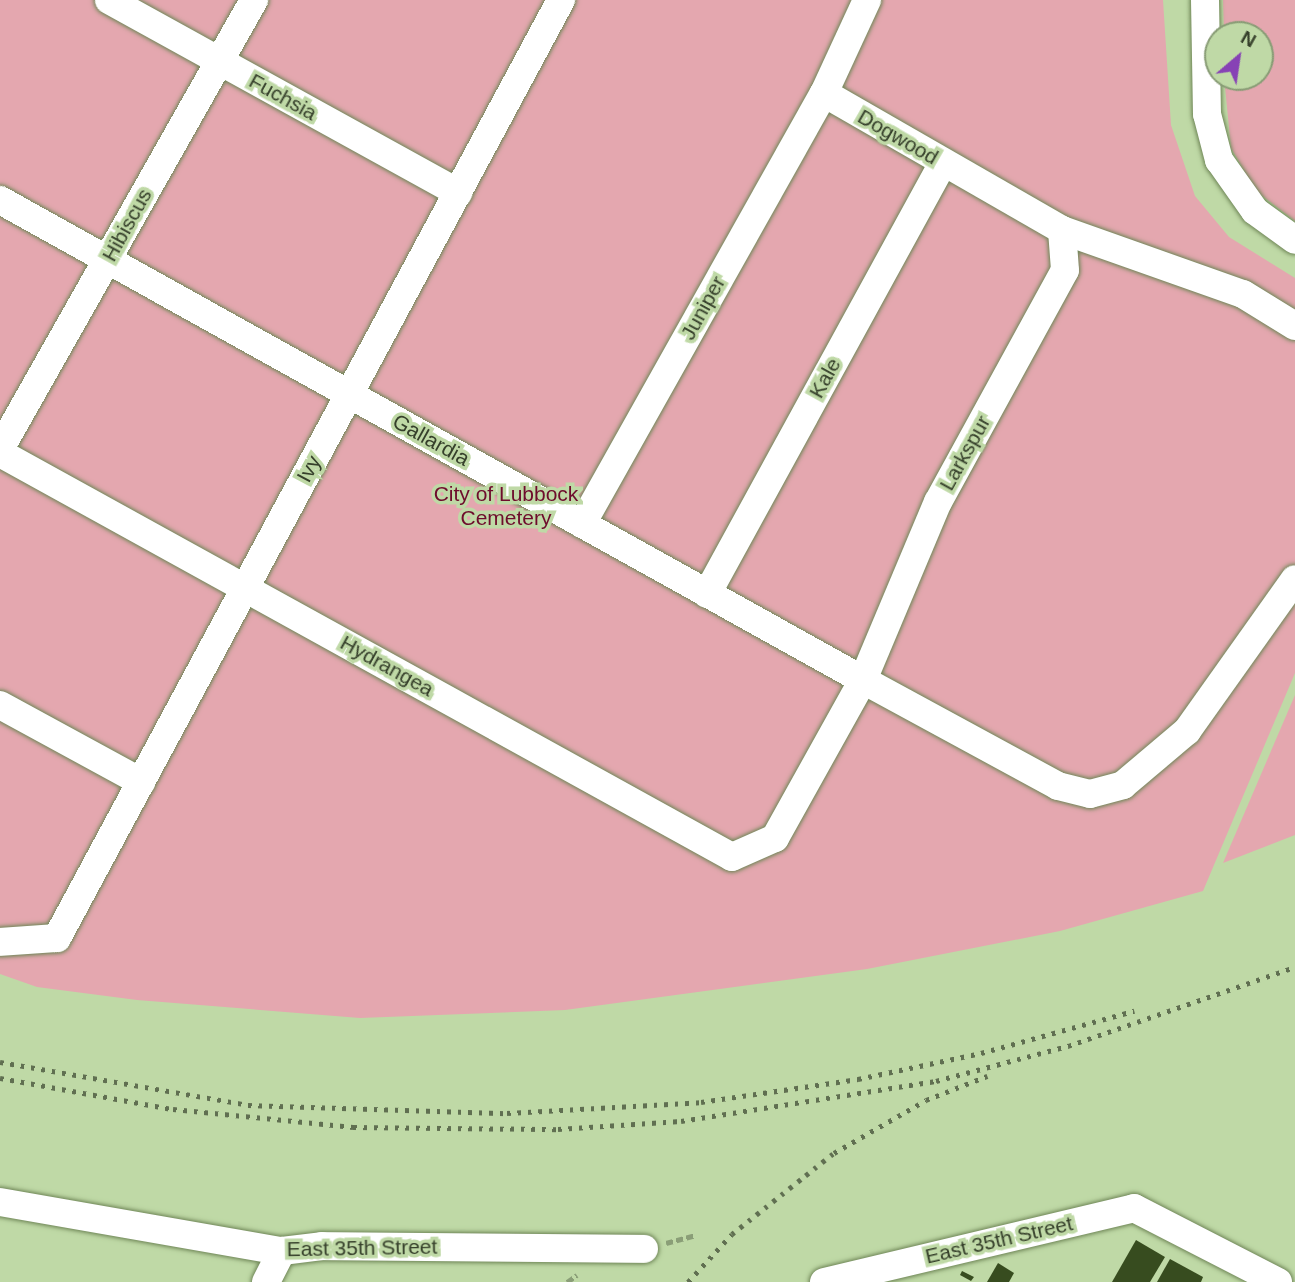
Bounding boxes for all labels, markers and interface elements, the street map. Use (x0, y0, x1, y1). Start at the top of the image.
north arrow (1204, 21, 1274, 91)
text: N (1237, 26, 1260, 51)
street label: Fuchsia (245, 68, 321, 126)
street label: Dogwood (853, 104, 943, 170)
street label: Hibiscus (97, 184, 157, 266)
street label: Juniper (675, 272, 731, 344)
street label: Kale (804, 354, 846, 402)
street label: Gallardia (388, 409, 474, 471)
street label: Larkspur (934, 411, 996, 495)
street label: Ivy (292, 451, 326, 487)
park label: City of Lubbock Cemetery (434, 481, 578, 531)
street label: Hydrangea (336, 630, 438, 702)
street label: East 35th Street (923, 1211, 1075, 1269)
street label: East 35th Street (286, 1234, 438, 1262)

